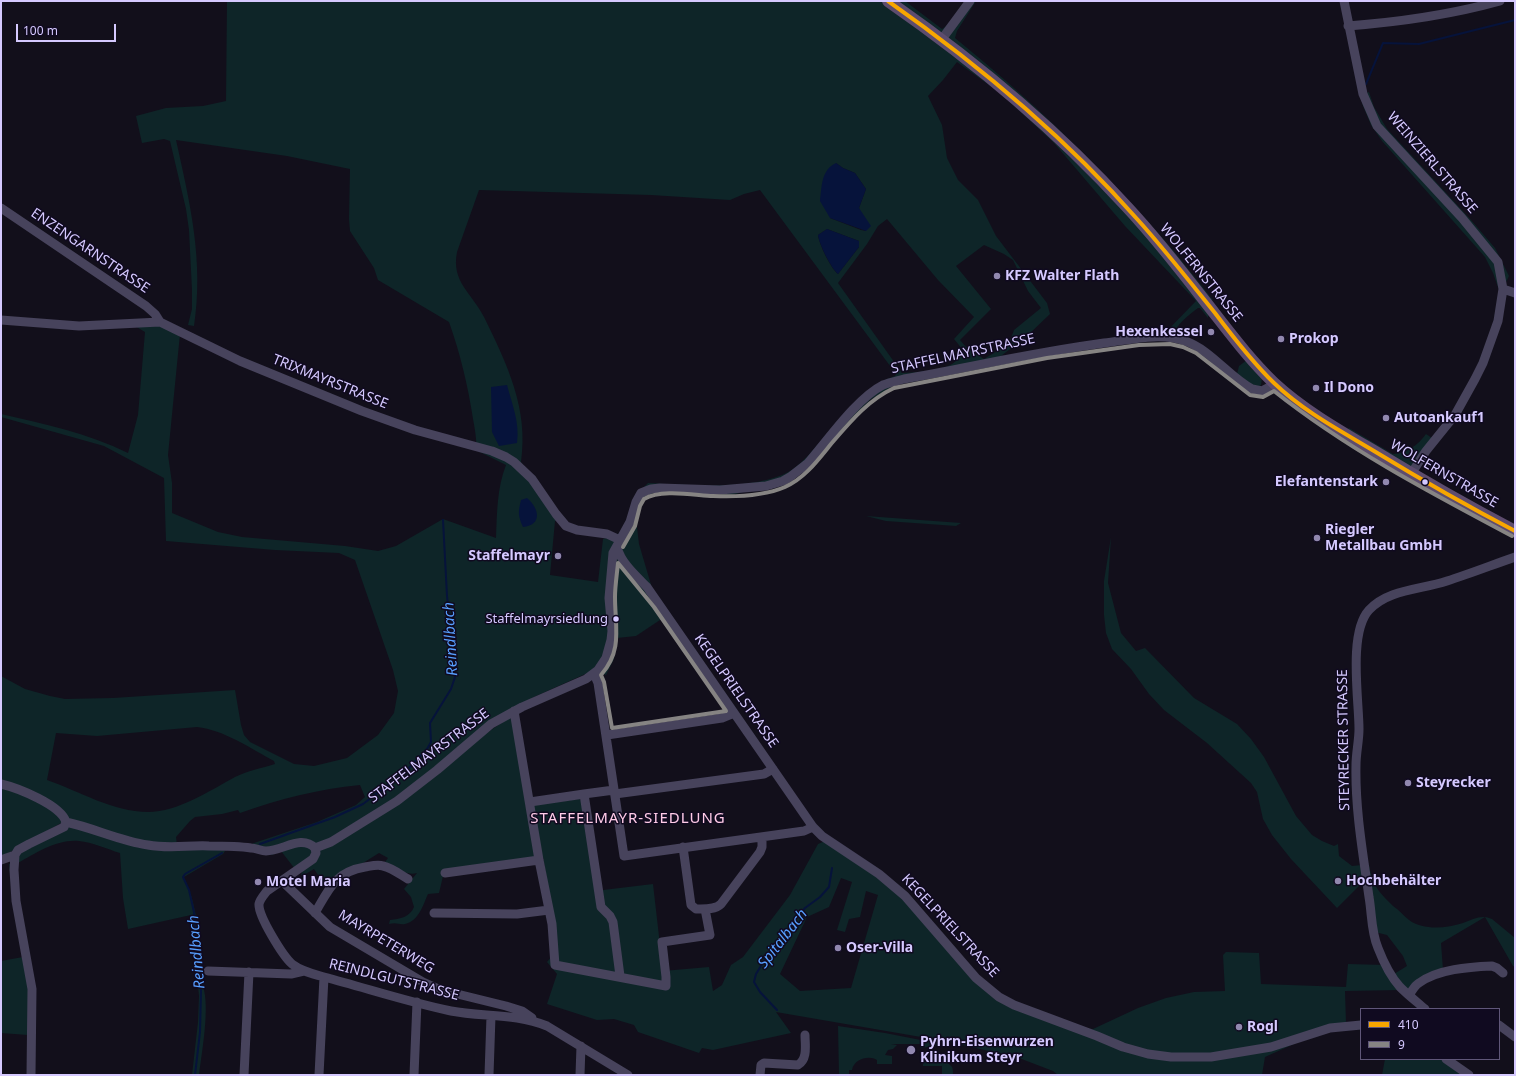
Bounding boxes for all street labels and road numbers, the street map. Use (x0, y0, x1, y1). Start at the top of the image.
street label: WEINZIERLSTRASSE (1383, 109, 1481, 217)
street label: ENZENGARNSTRASSE (27, 205, 153, 297)
street label: WOLFERNSTRASSE (1156, 220, 1246, 326)
street label: STAFFELMAYRSTRASSE (889, 331, 1037, 377)
street label: TRIXMAYRSTRASSE (270, 351, 390, 413)
street label: WOLFERNSTRASSE (1387, 436, 1501, 512)
street label: KEGELPRIELSTRASSE (690, 631, 782, 751)
street label: STEYRECKER STRASSE (1334, 669, 1354, 811)
street label: STAFFELMAYRSTRASSE (365, 705, 493, 807)
street label: KEGELPRIELSTRASSE (898, 871, 1002, 981)
street label: MAYRPETERWEG (335, 907, 437, 977)
street label: REINDLGUTSTRASSE (327, 956, 461, 1004)

